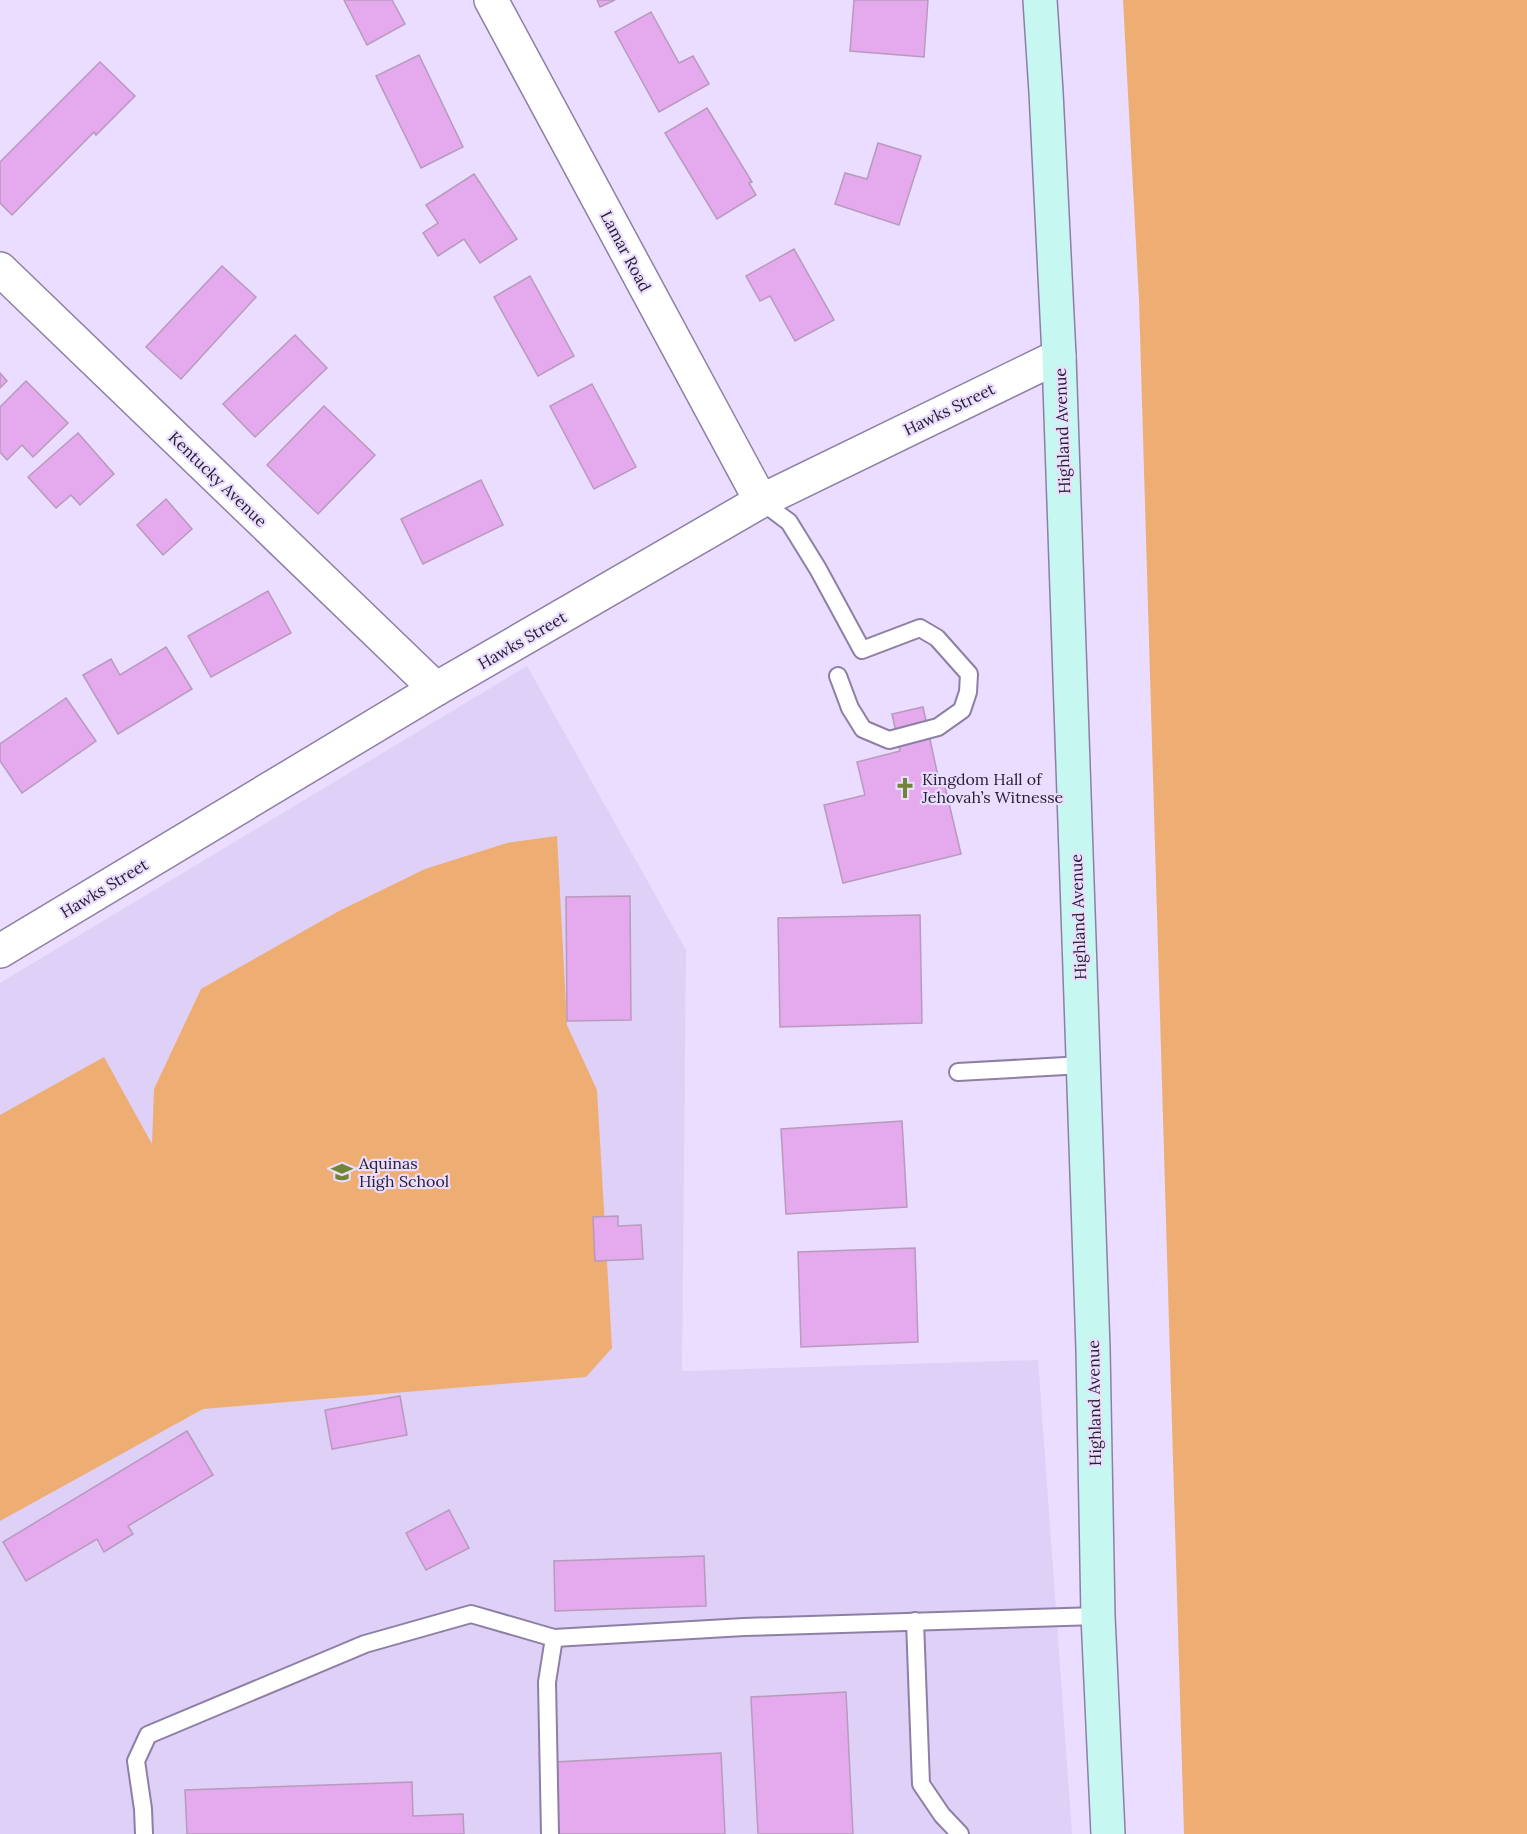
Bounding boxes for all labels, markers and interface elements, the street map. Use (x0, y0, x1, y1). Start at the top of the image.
street label: Lamar Road (596, 207, 656, 295)
street label: Highland Avenue (1050, 367, 1074, 494)
street label: Hawks Street (900, 378, 998, 440)
street label: Kentucky Avenue (165, 427, 271, 531)
street label: Hawks Street (474, 606, 570, 673)
place label: Kingdom Hall of Jehovah’s Witnesse (921, 769, 1064, 807)
church icon: Kingdom Hall of Jehovah’s Witnesse (893, 776, 917, 800)
street label: Highland Avenue (1066, 853, 1090, 980)
street label: Hawks Street (57, 854, 152, 922)
place label: Aquinas High School (358, 1153, 449, 1191)
school or university icon: Aquinas High School (330, 1160, 354, 1184)
street label: Highland Avenue (1083, 1339, 1105, 1466)

